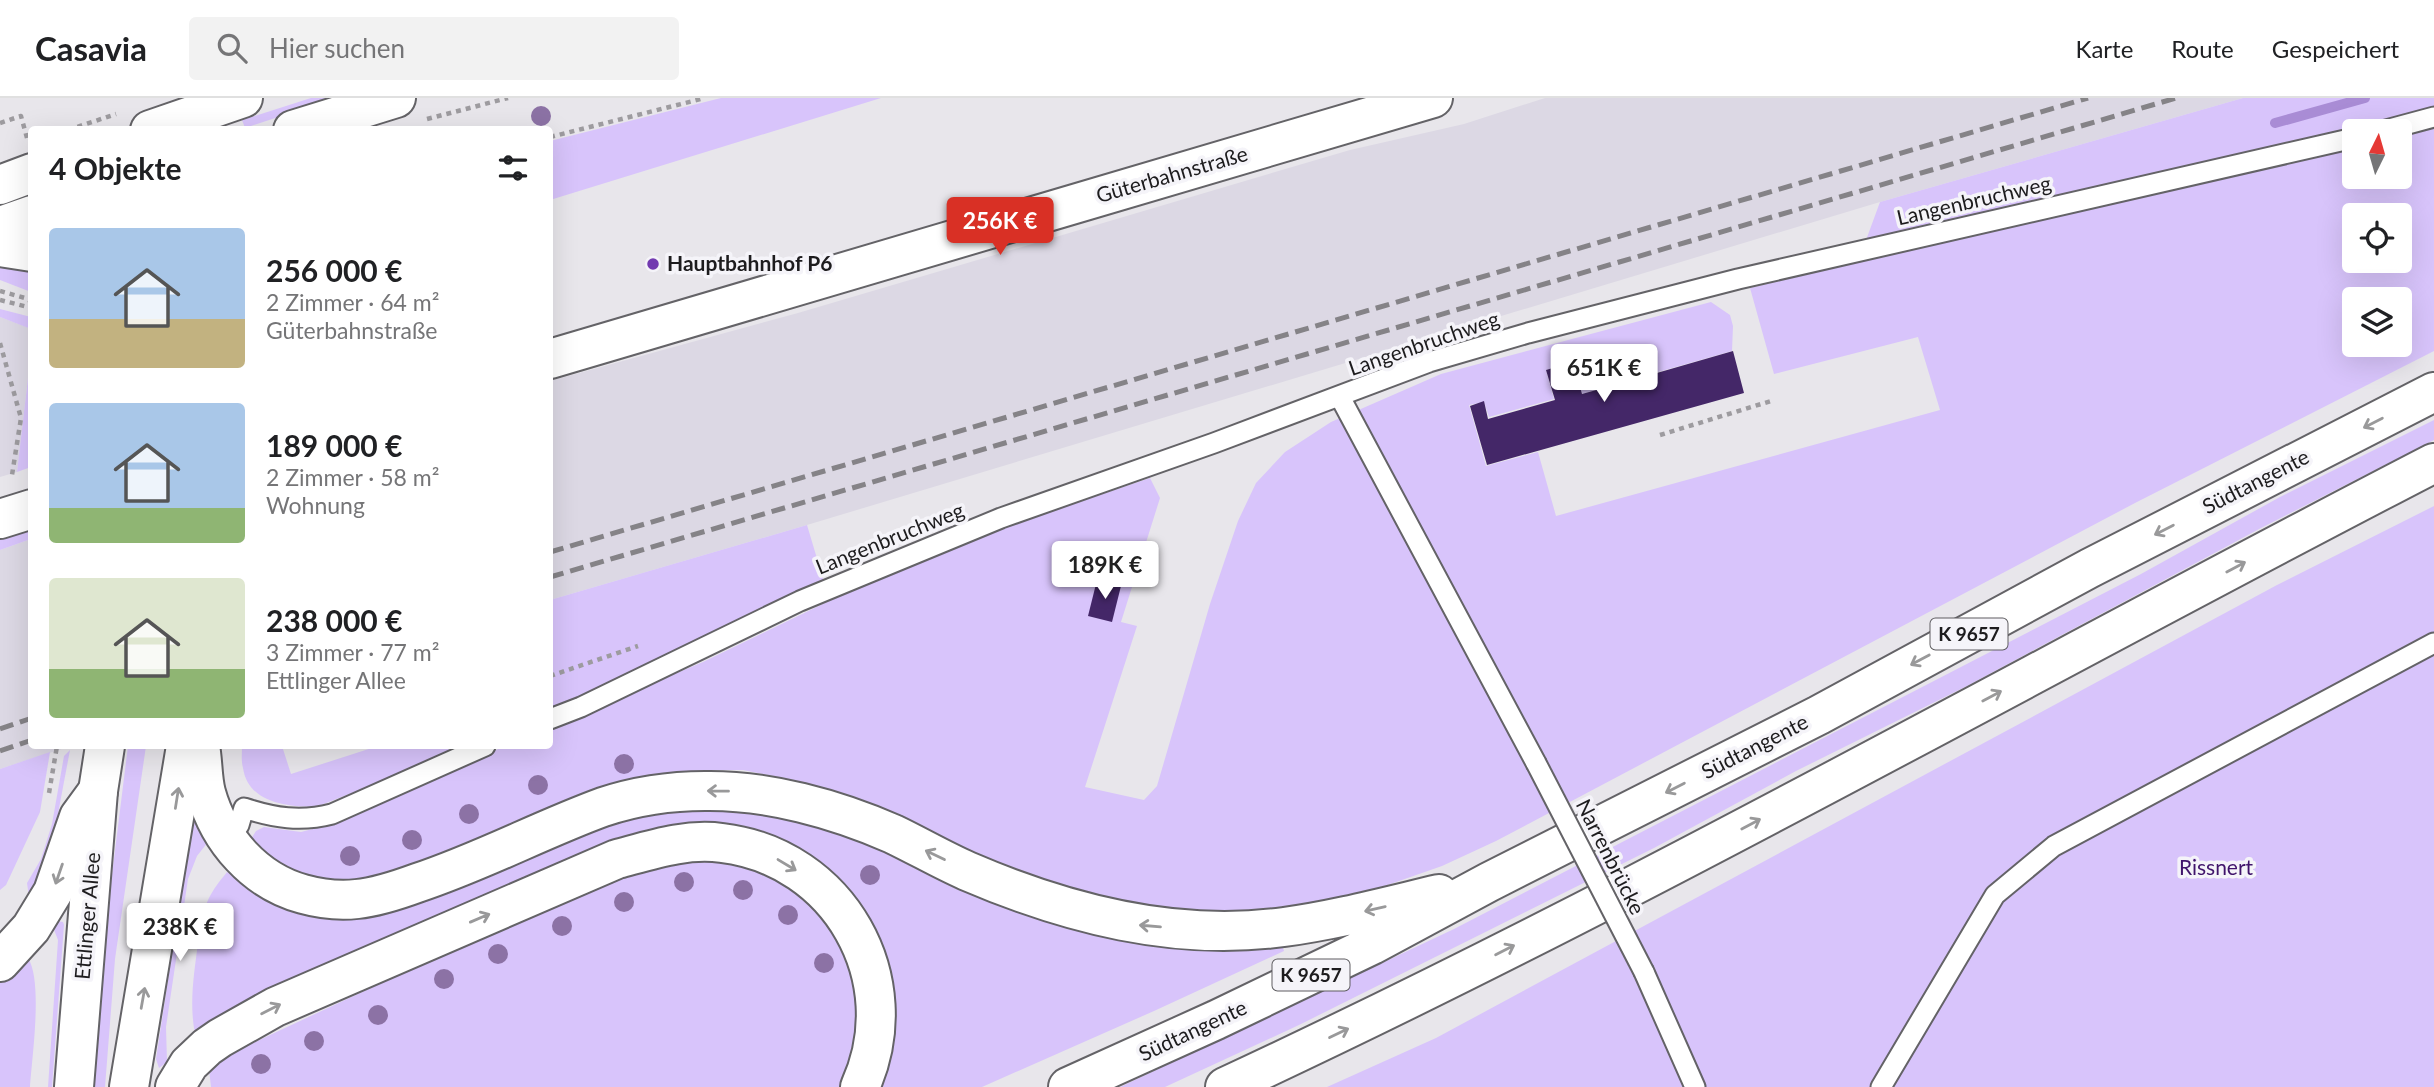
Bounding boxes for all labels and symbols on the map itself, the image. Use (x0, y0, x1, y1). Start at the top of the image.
north arrow (2342, 119, 2412, 189)
street label: Güterbahnstraße (1093, 140, 1250, 207)
street label: Langenbruchweg (1894, 170, 2053, 229)
pin: 256K € (943, 198, 1057, 257)
place label: Hauptbahnhof P6 (667, 250, 832, 275)
marker: Hauptbahnhof P6 (645, 256, 661, 272)
street label: Langenbruchweg (1345, 305, 1502, 380)
pin: 651K € (1547, 344, 1661, 404)
one-way arrow (2363, 416, 2384, 430)
street label: Südtangente (2198, 443, 2313, 518)
street label: Langenbruchweg (812, 496, 967, 579)
one-way arrow (2154, 524, 2175, 537)
pin: 189K € (1048, 542, 1162, 601)
one-way arrow (2225, 559, 2246, 573)
road number: K 9657 (1930, 618, 2008, 650)
one-way arrow (1910, 654, 1931, 667)
one-way arrow (1981, 689, 2001, 703)
street label: Südtangente (1697, 708, 1812, 783)
one-way arrow (1665, 782, 1686, 796)
one-way arrow (707, 785, 730, 798)
one-way arrow (171, 788, 184, 810)
street label: Narrenbrücke (1572, 794, 1651, 918)
one-way arrow (1740, 816, 1761, 830)
one-way arrow (925, 848, 946, 862)
street label: Ettlinger Allee (68, 851, 105, 981)
park label: Rissnert (2179, 854, 2254, 879)
one-way arrow (776, 858, 796, 872)
one-way arrow (52, 863, 64, 885)
one-way arrow (1364, 902, 1387, 916)
pin: 238K € (123, 904, 237, 963)
one-way arrow (469, 911, 490, 924)
one-way arrow (1139, 919, 1161, 932)
one-way arrow (1494, 943, 1515, 956)
road number: K 9657 (1272, 960, 1350, 990)
one-way arrow (137, 987, 151, 1010)
street label: Südtangente (1134, 994, 1250, 1066)
one-way arrow (261, 1002, 281, 1016)
one-way arrow (1328, 1025, 1349, 1039)

